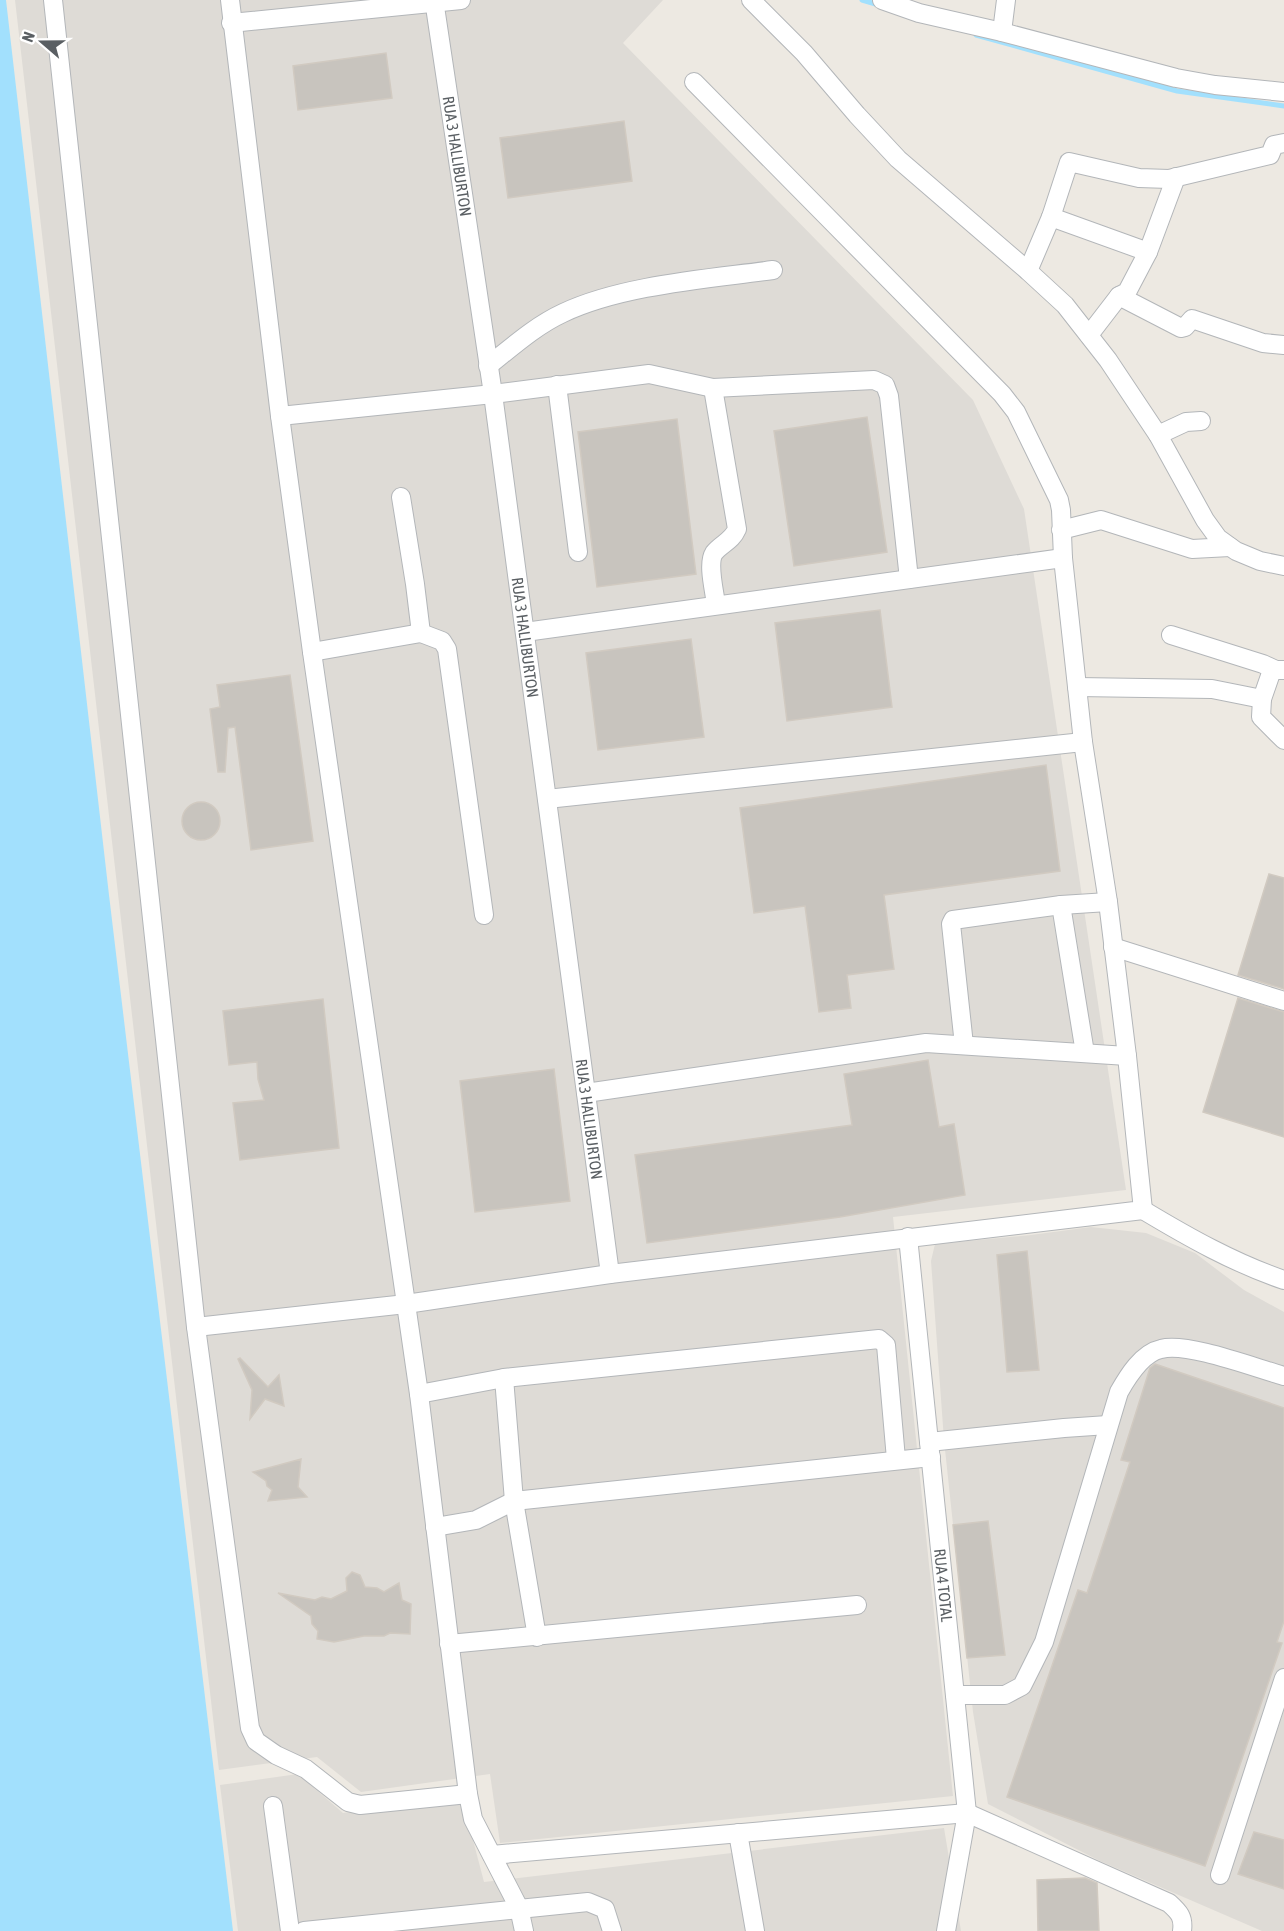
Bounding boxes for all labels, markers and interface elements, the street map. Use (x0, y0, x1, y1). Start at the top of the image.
north arrow (12, 12, 72, 72)
text: N (18, 29, 38, 44)
street label: RUA 3 HALLIBURTON (440, 95, 475, 218)
street label: RUA 3 HALLIBURTON (508, 576, 542, 699)
street label: RUA 3 HALLIBURTON (572, 1058, 606, 1181)
street label: RUA 4 TOTAL (931, 1548, 956, 1623)

